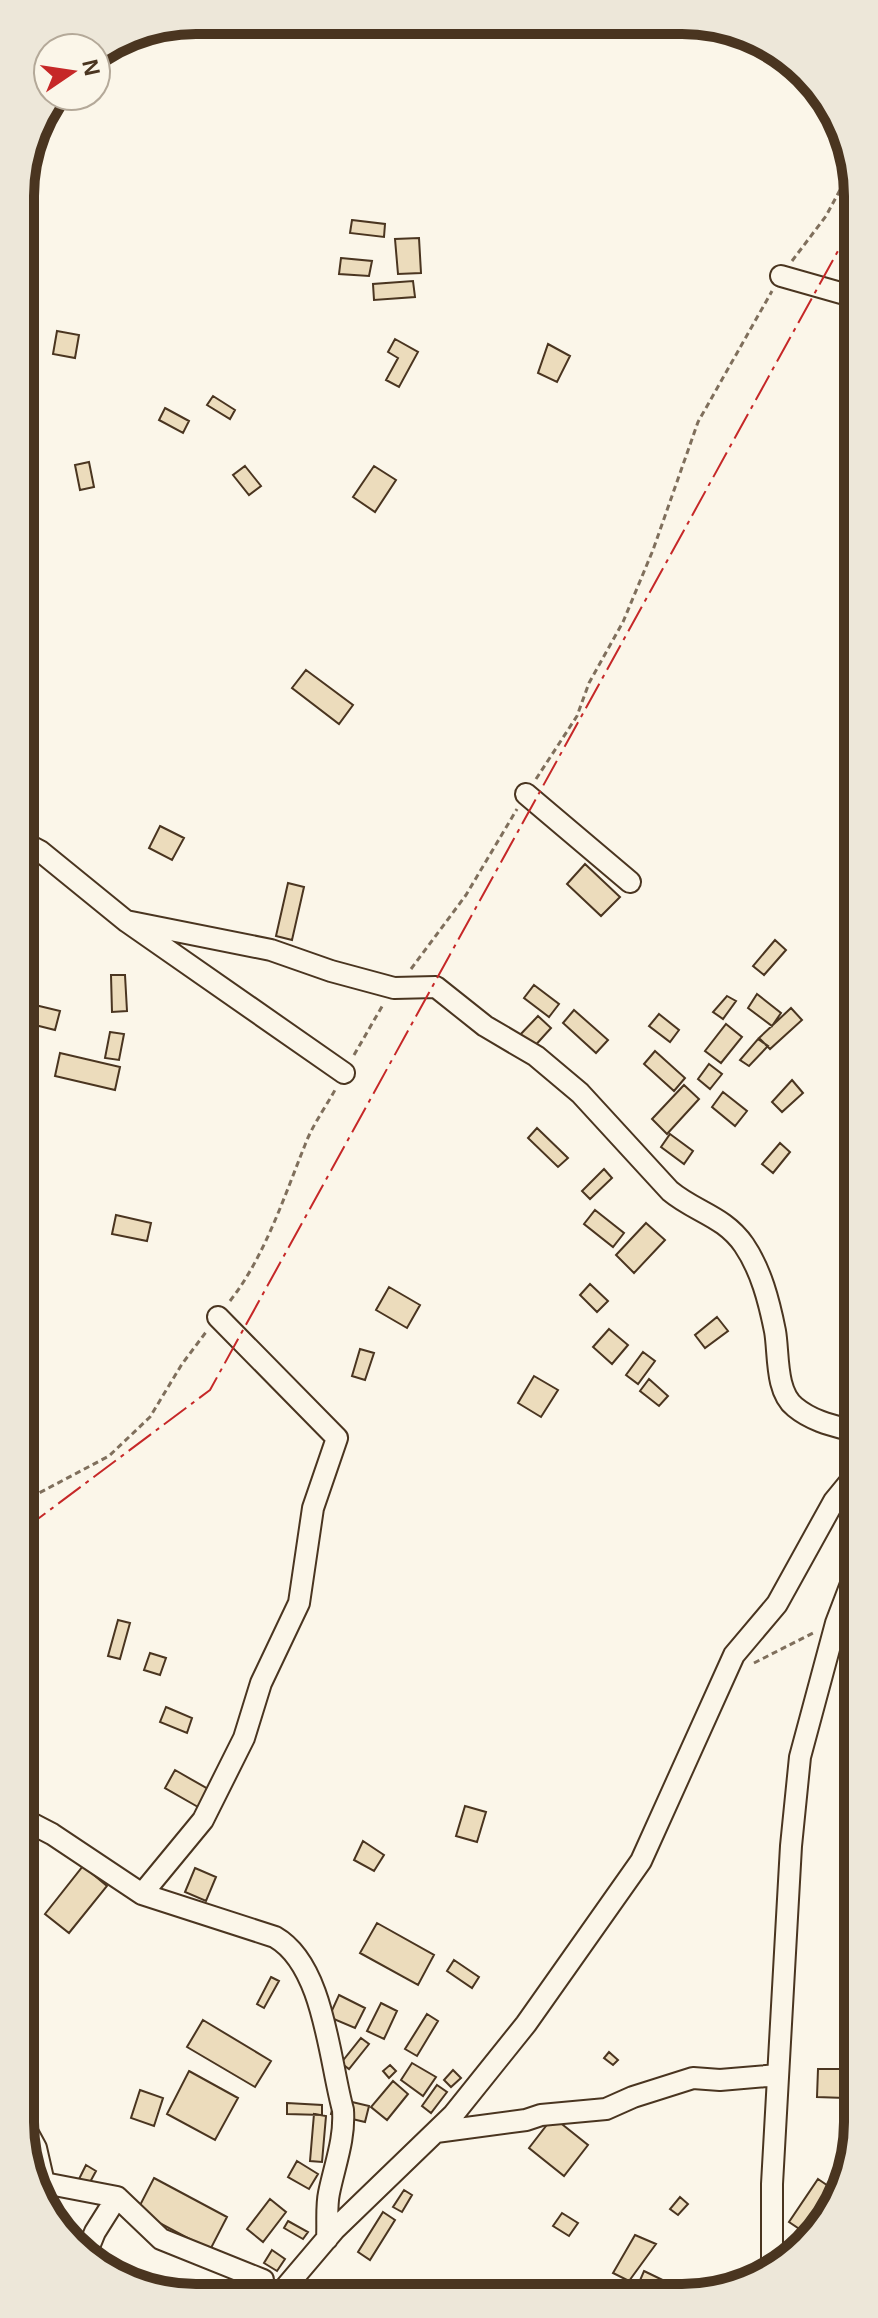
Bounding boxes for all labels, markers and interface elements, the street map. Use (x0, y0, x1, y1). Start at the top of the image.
north arrow (32, 32, 112, 112)
text: N (77, 57, 105, 78)

